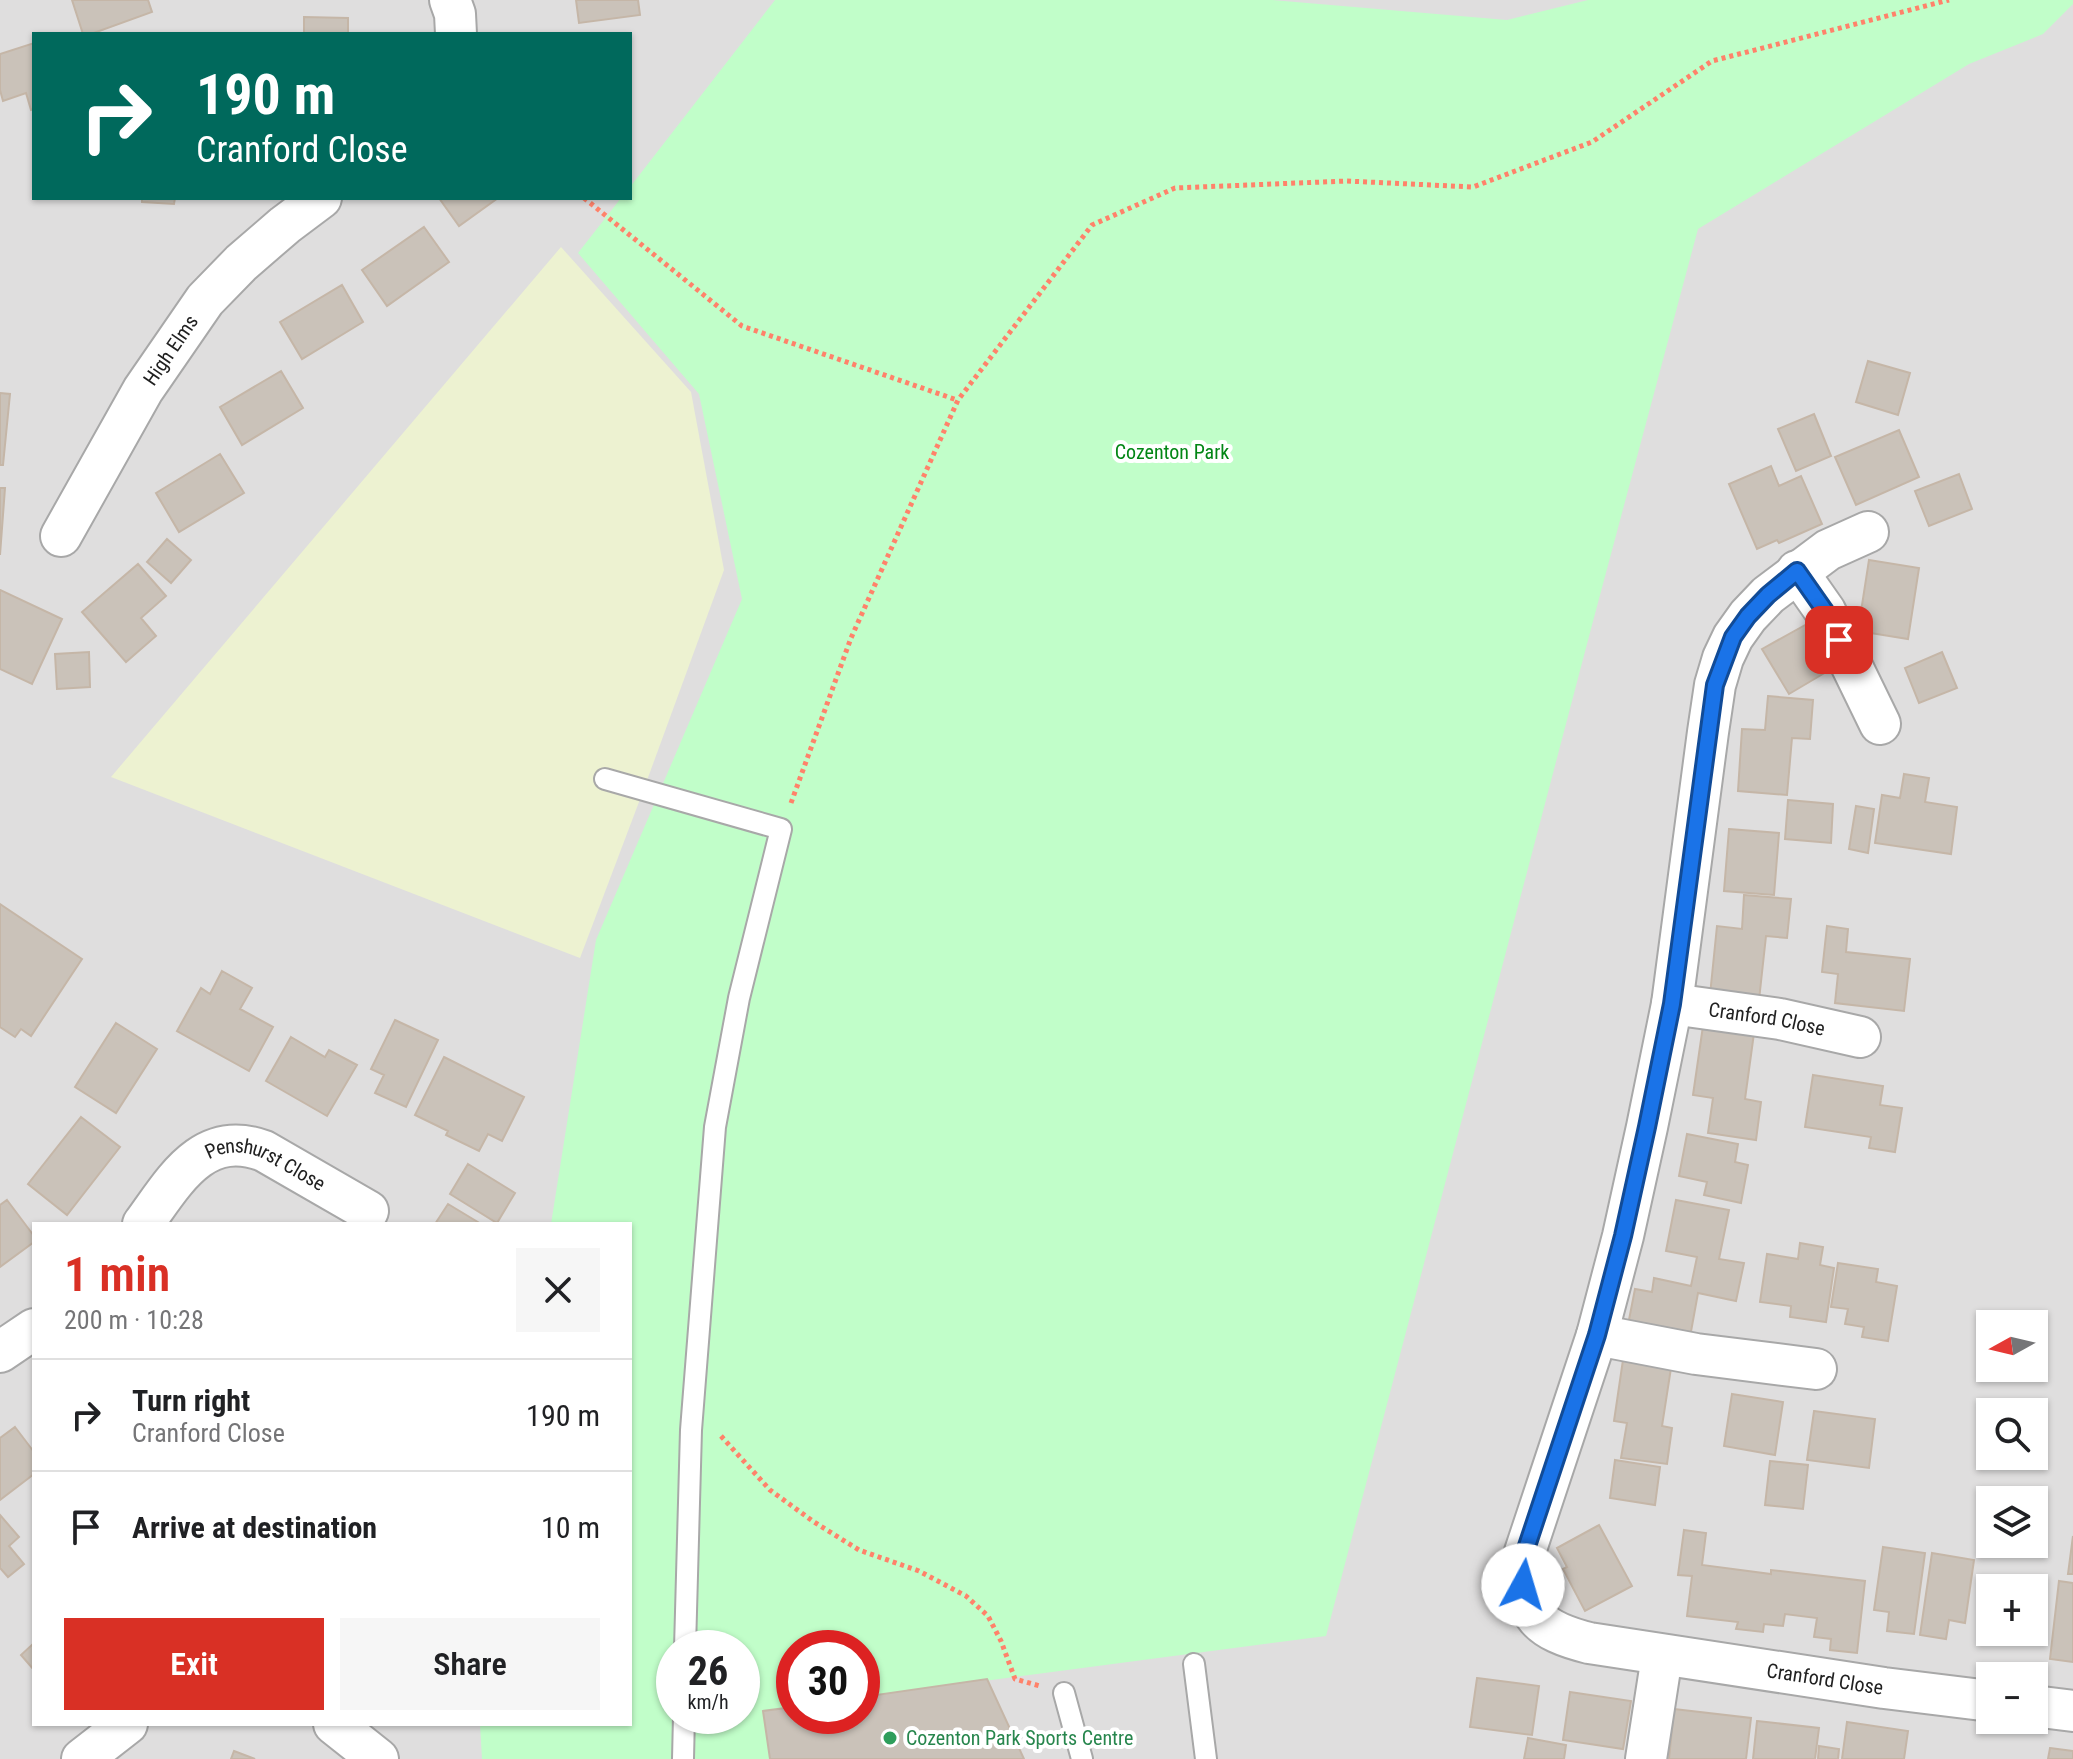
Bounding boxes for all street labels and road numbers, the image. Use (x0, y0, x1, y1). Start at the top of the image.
street label: High Elms (138, 310, 203, 390)
street label: Cranford Close (1707, 997, 1827, 1041)
street label: Penshurst Close (201, 1133, 330, 1196)
street label: Cranford Close (1765, 1658, 1885, 1700)

